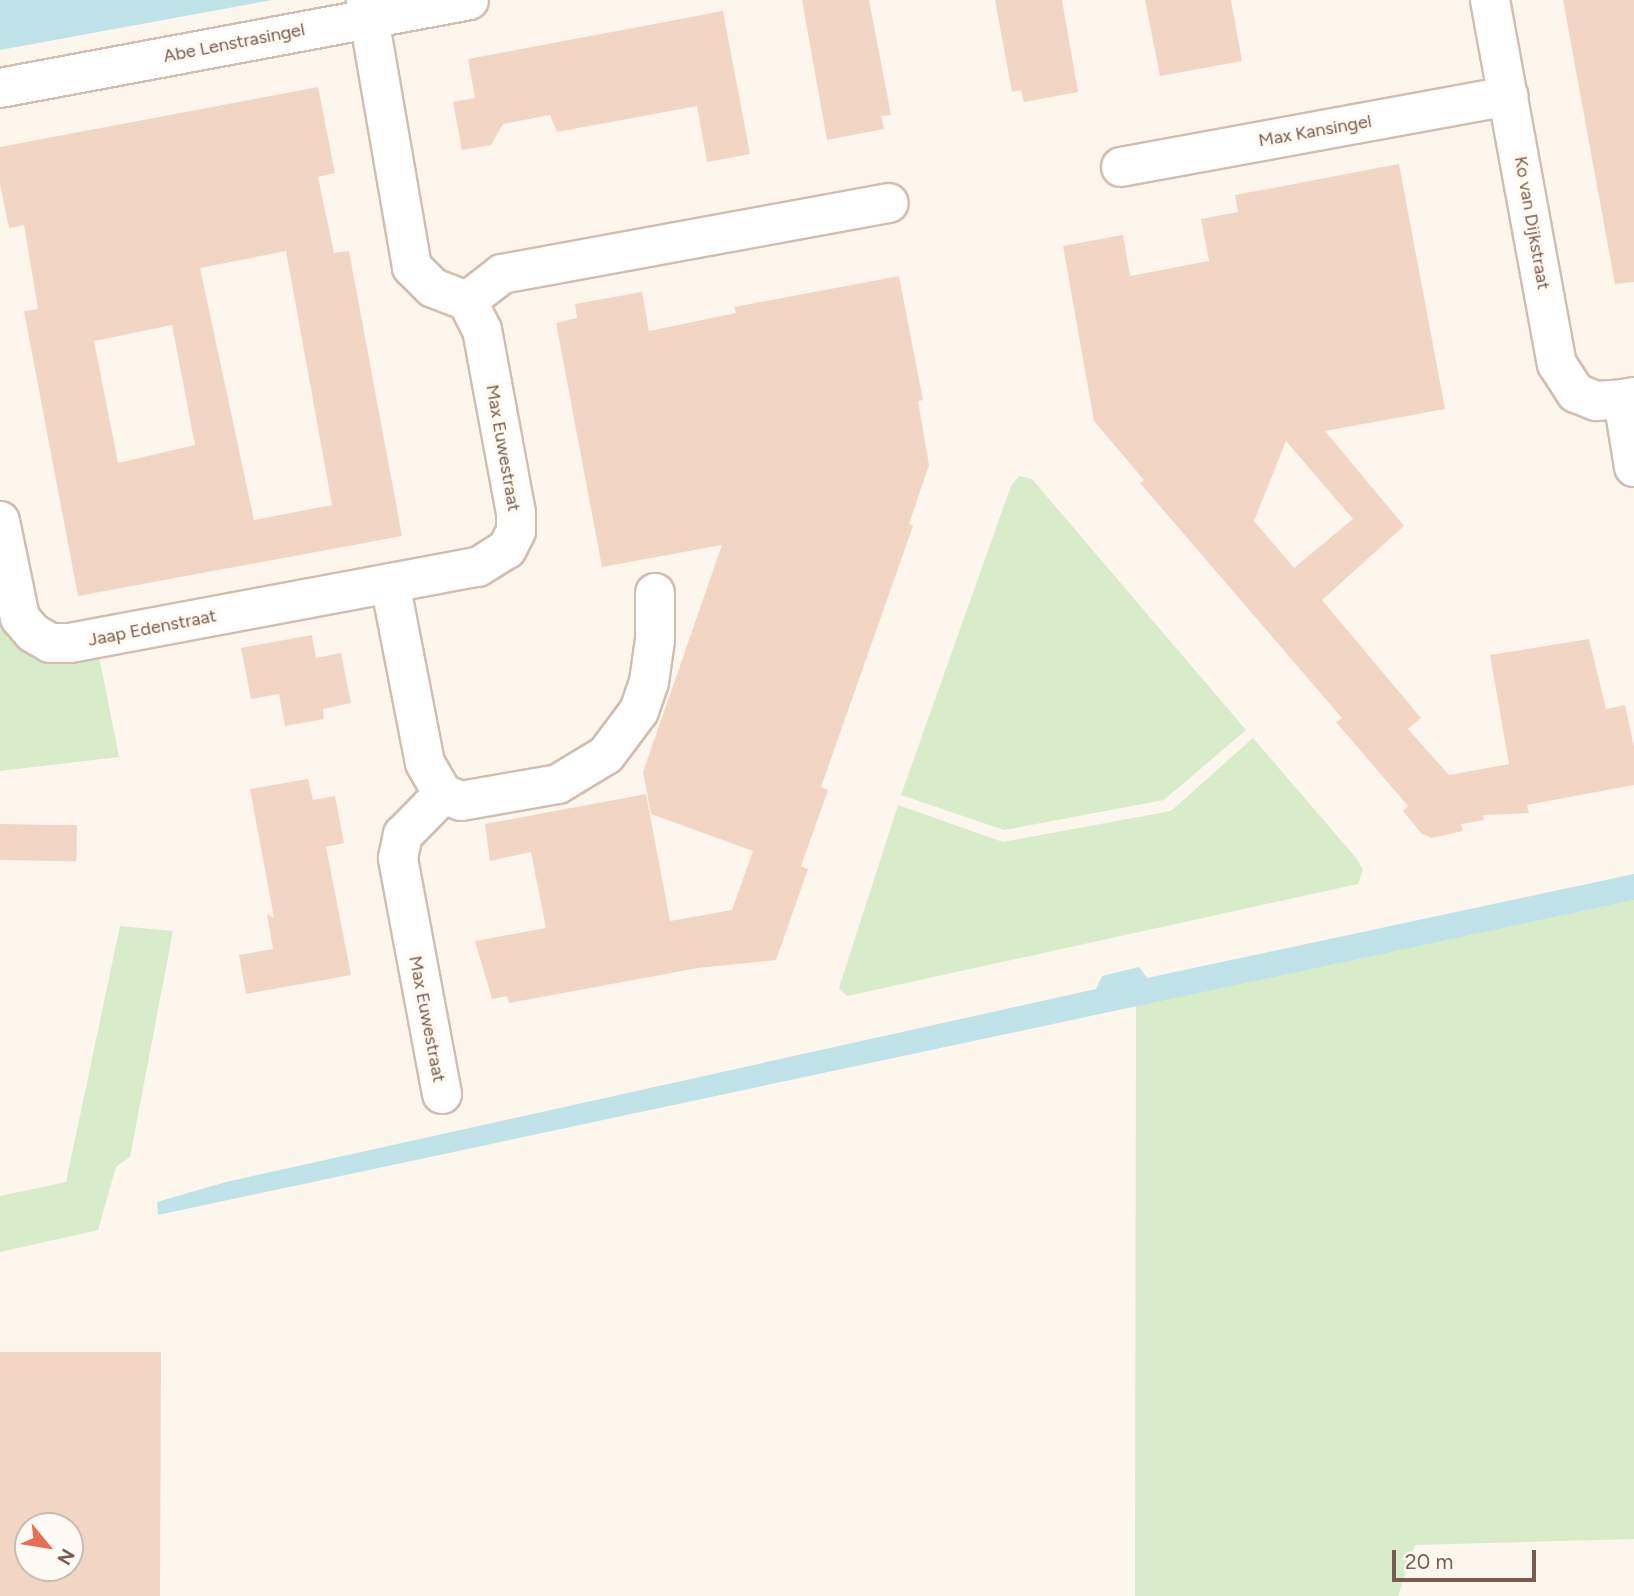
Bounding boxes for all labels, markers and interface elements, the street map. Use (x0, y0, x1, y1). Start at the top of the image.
street label: Abe Lenstrasingel (161, 19, 307, 67)
street label: Max Kansingel (1257, 110, 1373, 152)
street label: Ko van Dijkstraat (1510, 155, 1554, 291)
street label: Max Euwestraat (481, 383, 525, 513)
street label: Jaap Edenstraat (86, 605, 218, 651)
street label: Max Euwestraat (404, 954, 450, 1084)
north arrow (14, 1512, 84, 1582)
scale bar (1396, 1536, 1540, 1580)
text: N (52, 1545, 80, 1569)
text: 20 m (1405, 1549, 1453, 1574)

